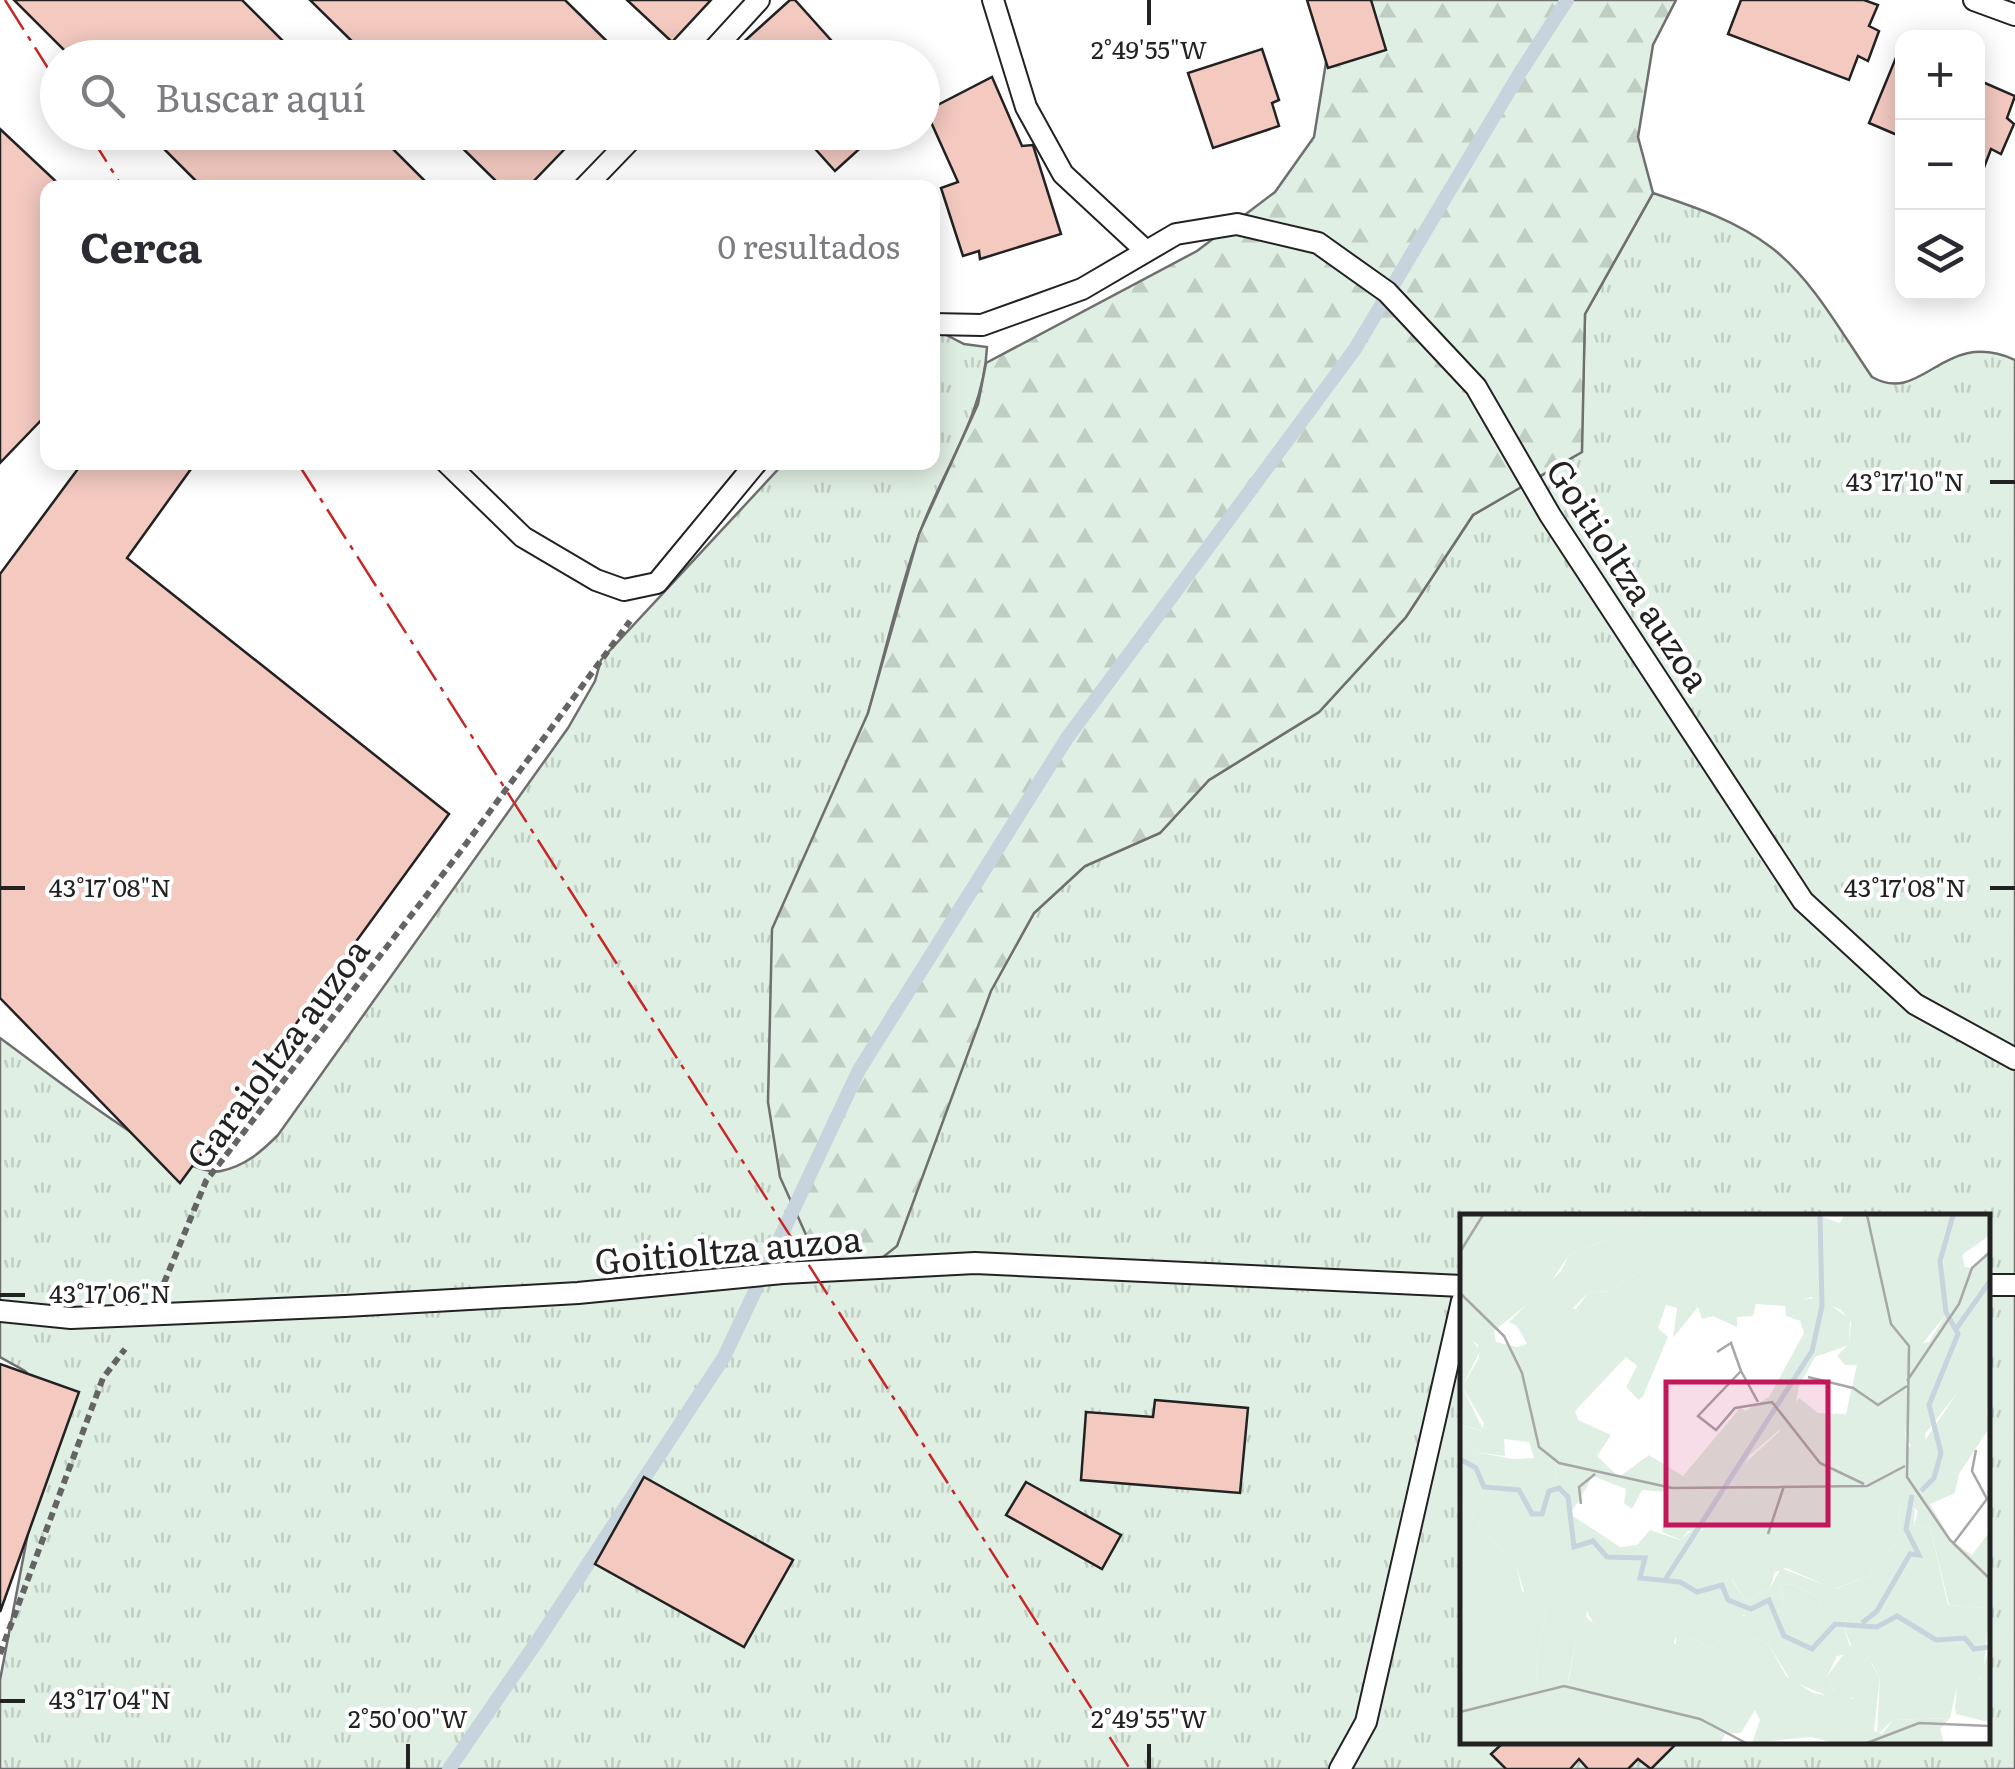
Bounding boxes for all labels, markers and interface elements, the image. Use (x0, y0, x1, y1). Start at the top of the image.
text: 2°49'55"W (1091, 30, 1207, 67)
map controls (1895, 30, 1985, 300)
button: + (1895, 30, 1985, 120)
search box (40, 40, 940, 150)
text: Buscar aquí (155, 67, 365, 124)
icon: search (75, 68, 130, 123)
button: − (1895, 120, 1985, 210)
button: layers (1895, 210, 1985, 300)
text: Cerca (80, 214, 202, 276)
text: 0 resultados (718, 221, 900, 269)
street label: Goitioltza auzoa (1535, 447, 1725, 701)
text: 43°17'10"N (1846, 462, 1964, 499)
text: 43°17'08"N (49, 868, 171, 905)
text: 43°17'08"N (1844, 868, 1966, 905)
street label: Garaioltza auzoa (172, 926, 380, 1178)
street label: Goitioltza auzoa (592, 1210, 864, 1286)
inset map (1460, 1214, 1990, 1744)
text: 43°17'06"N (49, 1274, 171, 1311)
text: 43°17'04"N (49, 1680, 171, 1717)
text: 2°50'00"W (348, 1699, 468, 1736)
text: 2°49'55"W (1091, 1699, 1207, 1736)

